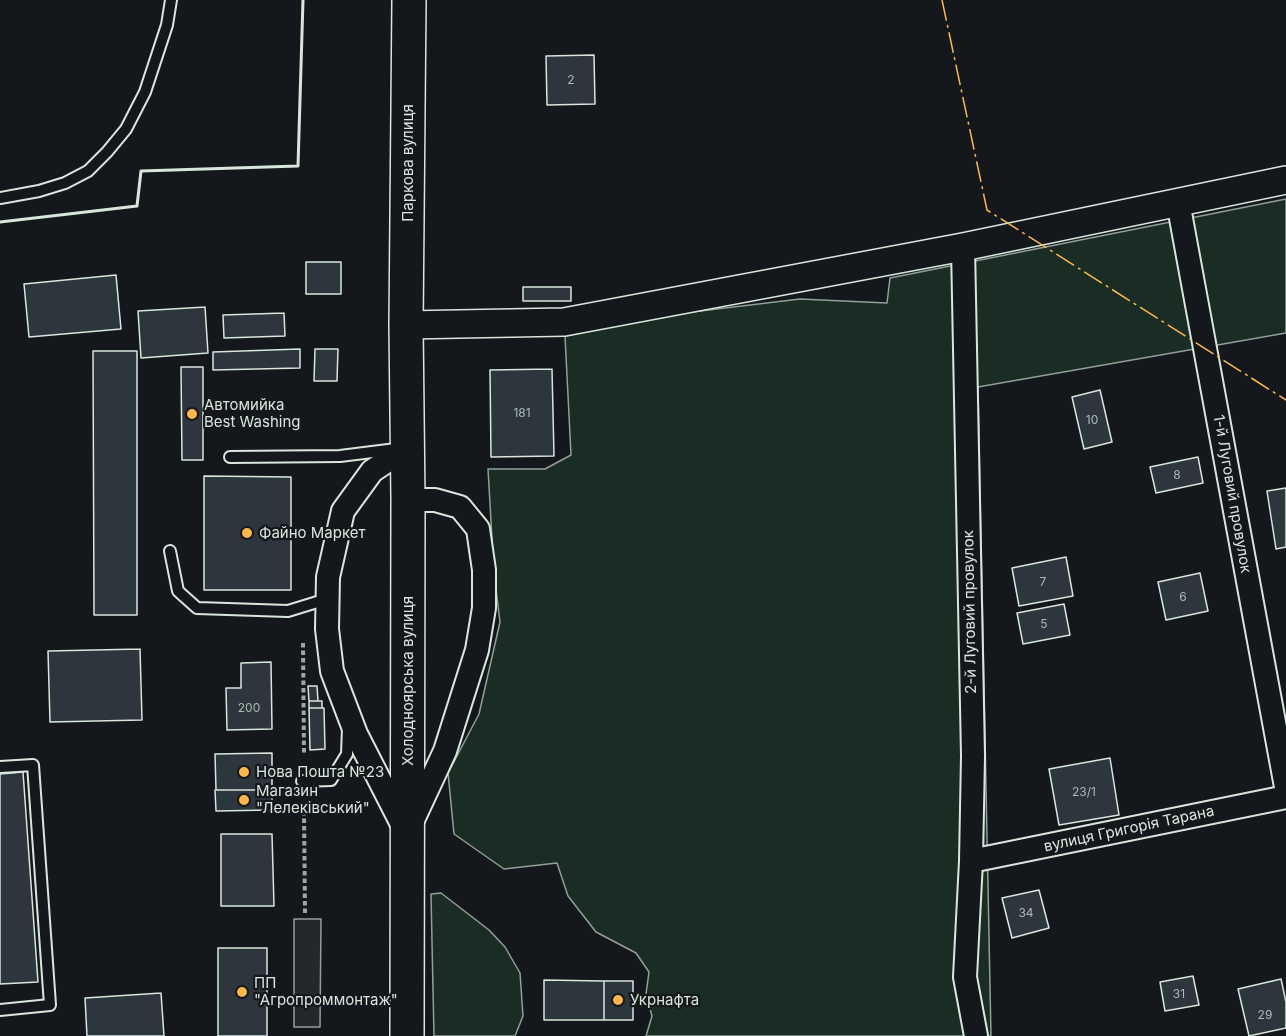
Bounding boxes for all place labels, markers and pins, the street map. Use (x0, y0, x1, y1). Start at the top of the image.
place label: Автомийка Best Washing (204, 396, 301, 431)
marker: Автомийка Best Washing (185, 407, 199, 421)
place label: Файно Маркет (259, 524, 365, 542)
marker: Файно Маркет (240, 526, 254, 540)
place label: Нова Пошта №23 (256, 763, 384, 781)
marker: Нова Пошта №23 (237, 765, 251, 779)
place label: Магазин "Лелеківський" (256, 782, 370, 817)
marker: Магазин "Лелеківський" (237, 793, 251, 807)
place label: ПП "Агропроммонтаж" (254, 974, 398, 1009)
marker: ПП "Агропроммонтаж" (235, 985, 249, 999)
place label: Укрнафта (630, 991, 699, 1009)
marker: Укрнафта (611, 993, 625, 1007)

